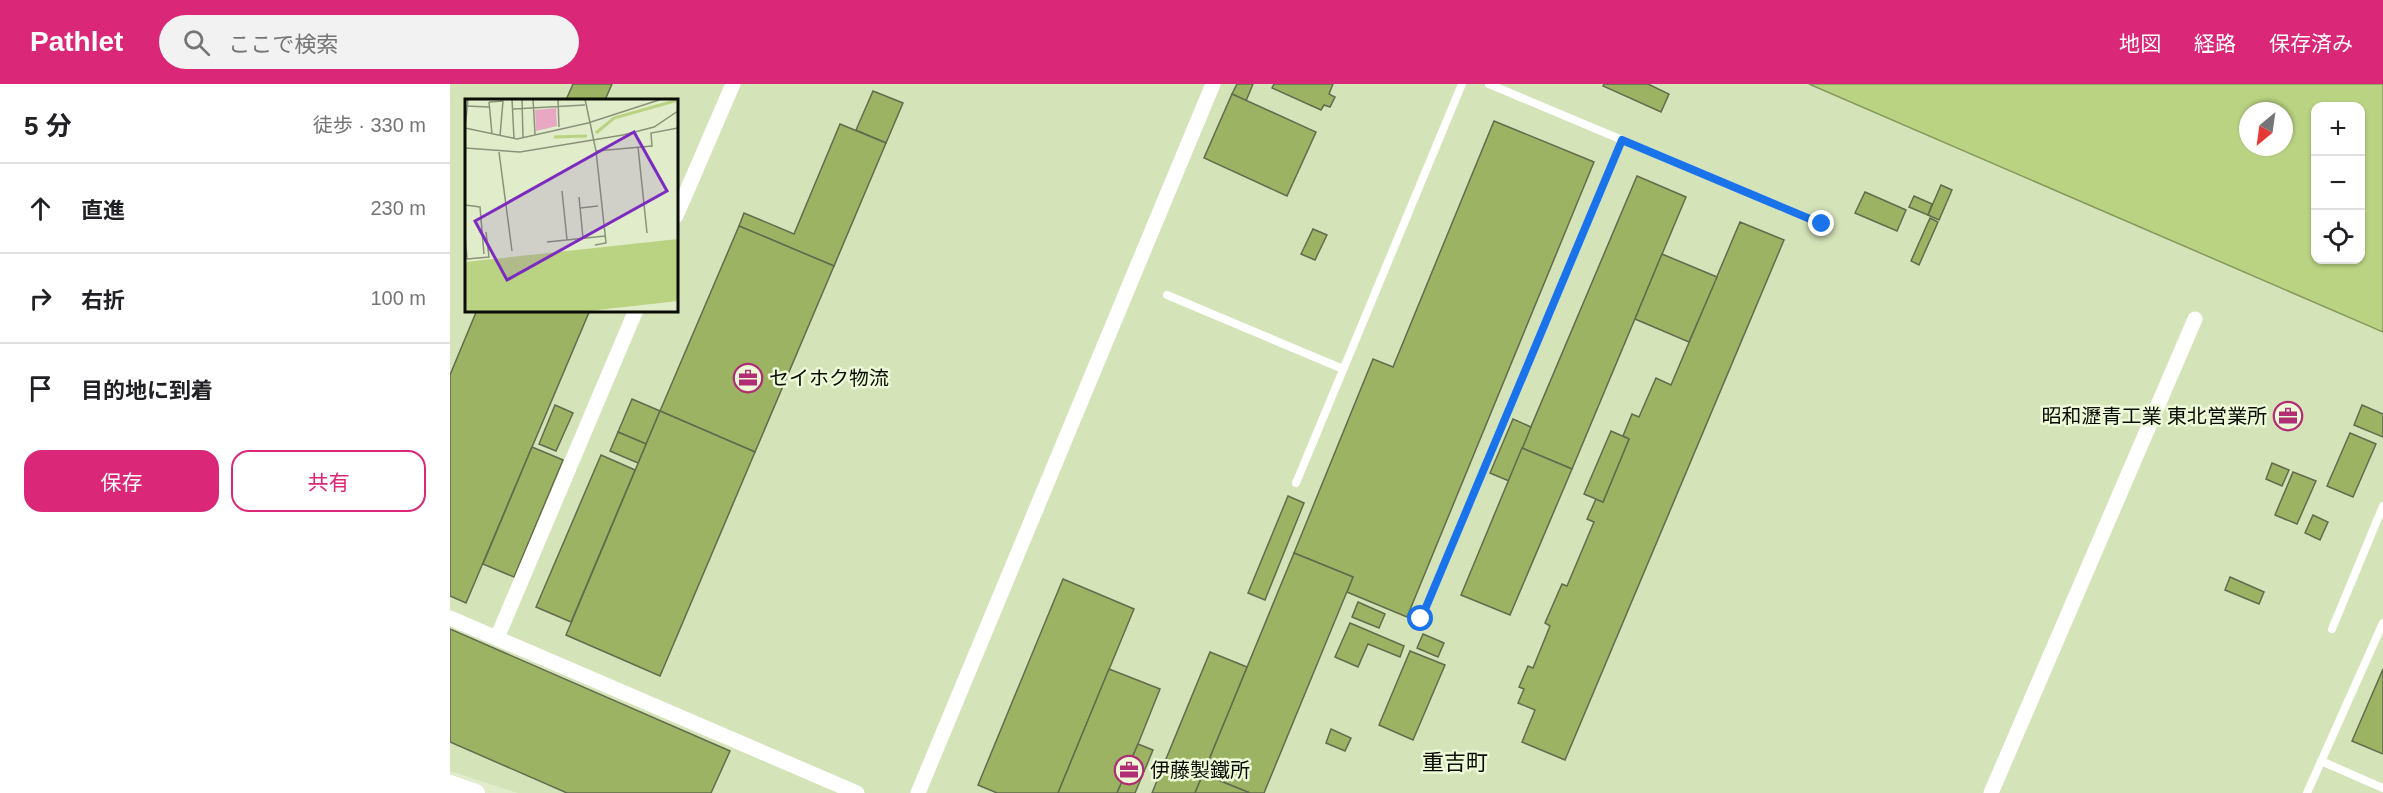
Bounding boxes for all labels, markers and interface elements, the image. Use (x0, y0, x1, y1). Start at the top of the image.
search box (159, 15, 579, 69)
text: Pathlet (30, 26, 123, 57)
icon: search (180, 26, 213, 59)
text: ここで検索 (228, 32, 338, 57)
text: 地図 (2119, 32, 2161, 55)
text: 経路 (2194, 32, 2236, 55)
text: 保存済み (2269, 32, 2353, 55)
inset map (465, 99, 678, 312)
north arrow (2239, 102, 2293, 156)
map controls (2311, 102, 2365, 264)
button: + (2311, 102, 2365, 156)
text: 5 分 (24, 111, 72, 141)
text: 徒歩 · 330 m (313, 114, 426, 136)
button: − (2311, 156, 2365, 210)
icon: ahead (24, 192, 57, 225)
text: 230 m (370, 197, 426, 219)
text: 直進 (81, 198, 125, 223)
route end (1808, 210, 1834, 236)
button: locate (2311, 210, 2365, 264)
icon: right (24, 282, 57, 315)
text: 100 m (370, 287, 426, 309)
text: 右折 (81, 288, 125, 313)
office icon: セイホク物流 (732, 362, 764, 394)
place label: セイホク物流 (769, 367, 889, 389)
icon: arrive (24, 372, 57, 405)
text: 目的地に到着 (81, 378, 213, 403)
office icon: 昭和瀝青工業 東北営業所 (2272, 400, 2304, 432)
place label: 昭和瀝青工業 東北営業所 (2041, 405, 2267, 427)
button: 保存 (24, 450, 219, 512)
button: 共有 (231, 450, 426, 512)
route start (1407, 605, 1433, 631)
district label: 重吉町 (1422, 750, 1488, 775)
office icon: 伊藤製鐵所 (1113, 754, 1145, 786)
place label: 伊藤製鐵所 (1150, 759, 1250, 781)

